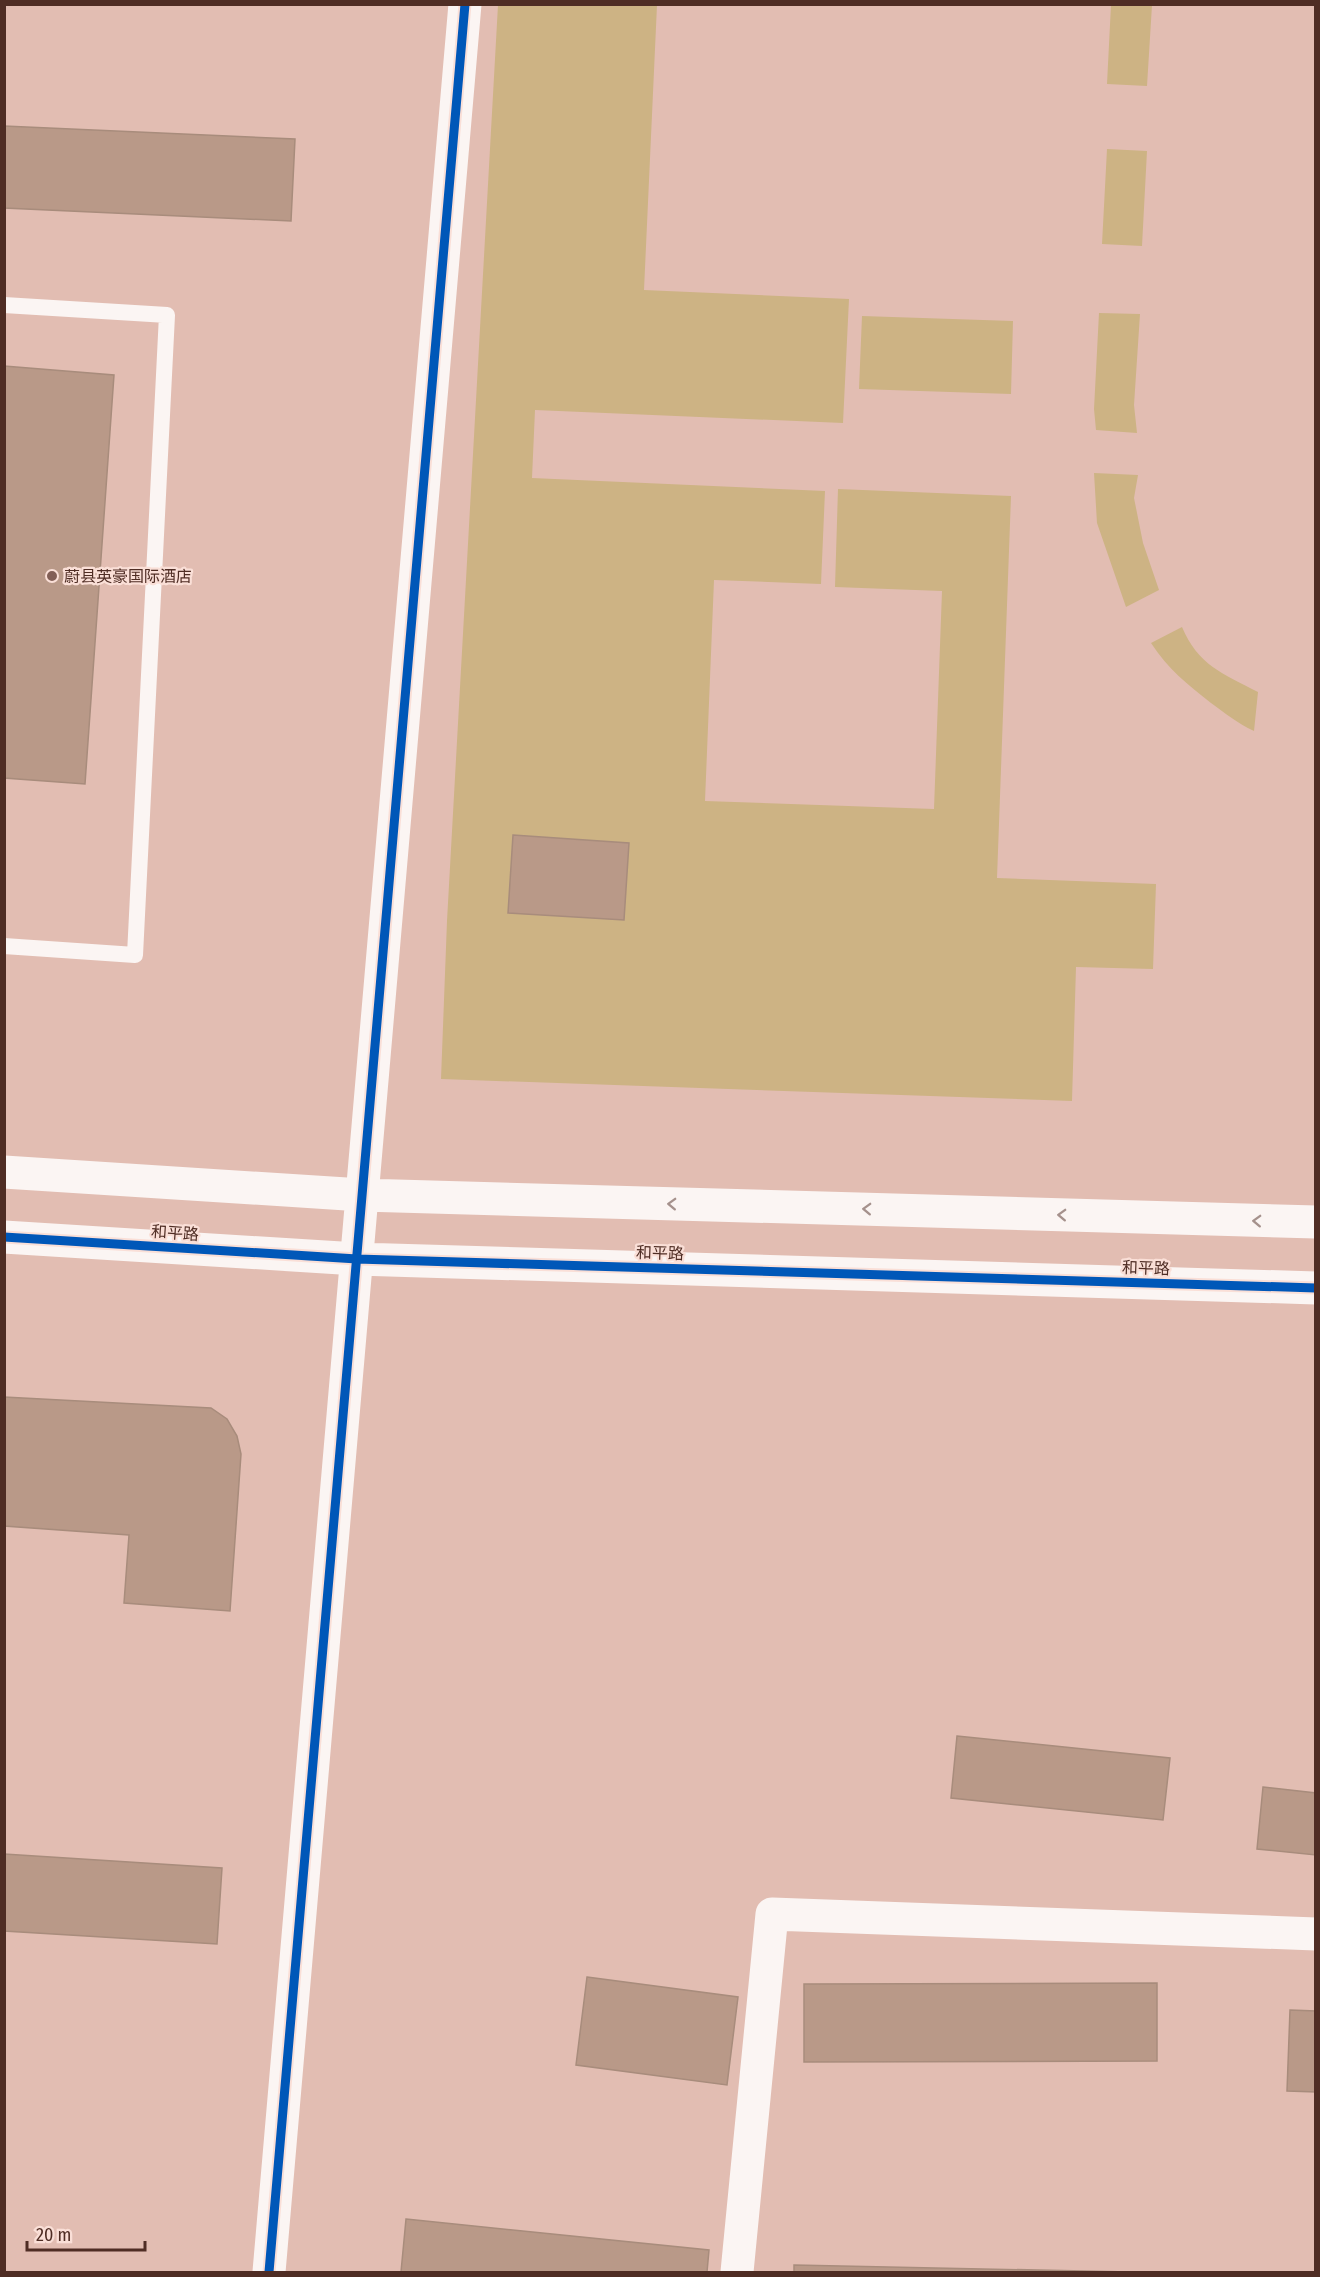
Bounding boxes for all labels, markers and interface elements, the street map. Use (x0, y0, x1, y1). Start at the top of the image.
place label: 蔚县英豪国际酒店 (64, 567, 192, 586)
marker: 蔚县英豪国际酒店 (45, 569, 59, 583)
one-way arrow (668, 1198, 677, 1210)
one-way arrow (863, 1203, 872, 1216)
one-way arrow (1058, 1209, 1067, 1221)
one-way arrow (1253, 1214, 1262, 1227)
street label: 和平路 (150, 1222, 200, 1244)
street label: 和平路 (636, 1243, 684, 1263)
street label: 和平路 (1122, 1258, 1170, 1278)
scale bar (27, 2214, 146, 2252)
text: 20 m (36, 2224, 71, 2246)

